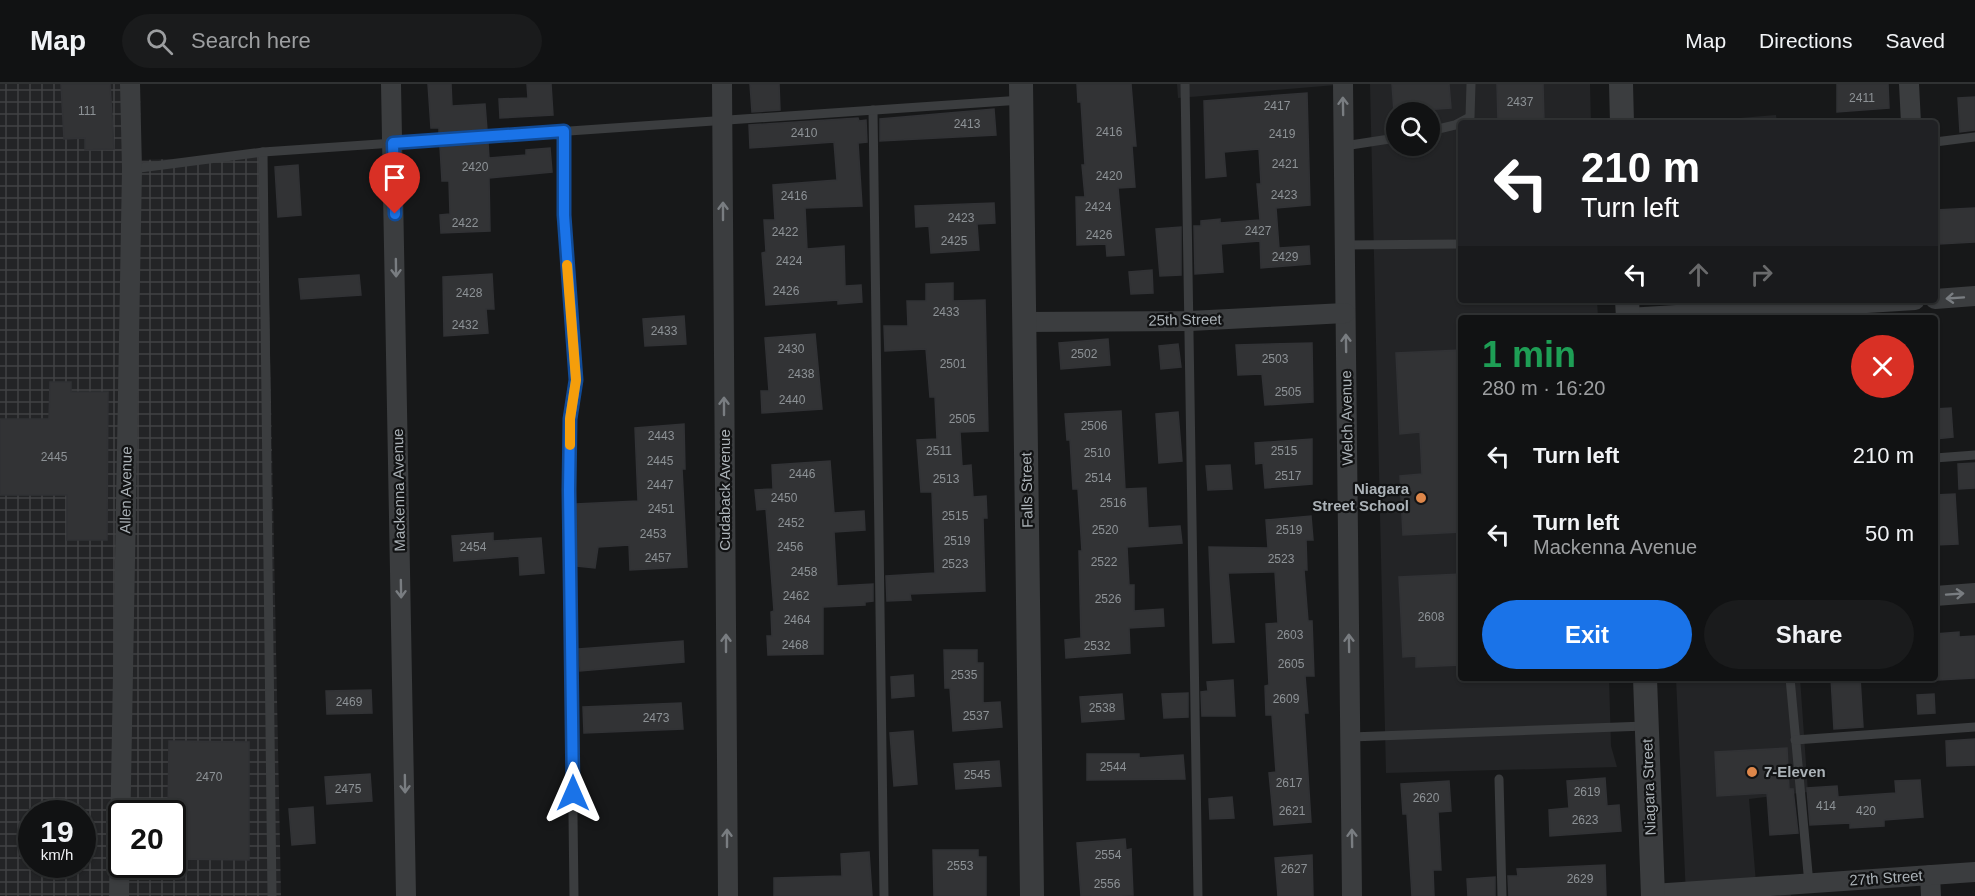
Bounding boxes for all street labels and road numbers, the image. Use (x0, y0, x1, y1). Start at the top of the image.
street label: 25th Street (1148, 310, 1223, 329)
street label: Welch Avenue (1337, 370, 1356, 466)
street label: Mackenna Avenue (389, 428, 408, 552)
street label: Cudaback Avenue (716, 429, 733, 551)
street label: Allen Avenue (116, 446, 135, 534)
street label: Falls Street (1017, 451, 1036, 528)
street label: Niagara Street (1638, 738, 1659, 836)
street label: 27th Street (1849, 866, 1924, 889)

